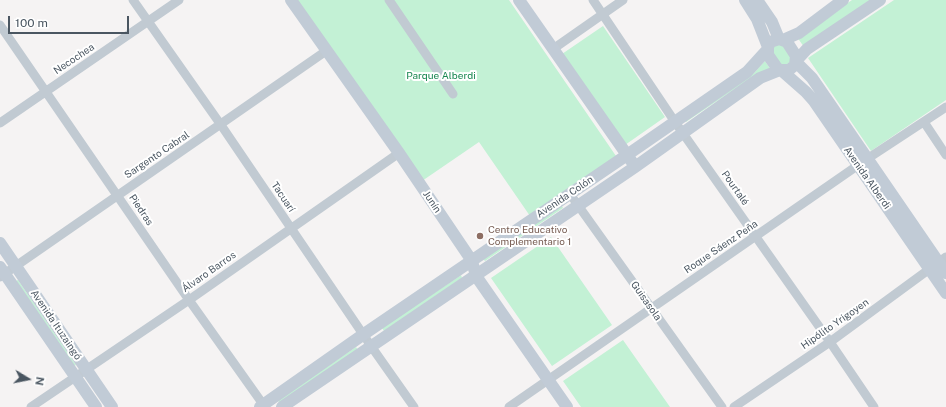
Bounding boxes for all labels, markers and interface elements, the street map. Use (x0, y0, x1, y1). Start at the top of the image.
scale bar (10, 8, 131, 34)
text: 100 m (15, 16, 48, 30)
street label: Necochea (51, 41, 97, 77)
park label: Parque Alberdi (406, 70, 476, 82)
street label: Sargento Cabral (122, 129, 192, 181)
street label: Avenida Alberdi (841, 145, 893, 211)
street label: Pourtalé (719, 168, 751, 208)
street label: Avenida Colón (534, 174, 596, 220)
street label: Tacuarí (269, 180, 297, 214)
street label: Junín (420, 189, 444, 215)
street label: Piedras (126, 192, 156, 228)
street label: Roque Sáenz Peña (682, 218, 760, 276)
place label: Centro Educativo Complementario 1 (488, 224, 571, 248)
marker: Centro Educativo Complementario 1 (475, 231, 485, 241)
street label: Álvaro Barros (180, 249, 238, 295)
street label: Guisasola (628, 279, 664, 323)
street label: Avenida Ituzaingó (28, 288, 84, 362)
street label: Hipólito Yrigoyen (799, 296, 871, 352)
north arrow (8, 359, 48, 399)
text: N (33, 376, 46, 386)

